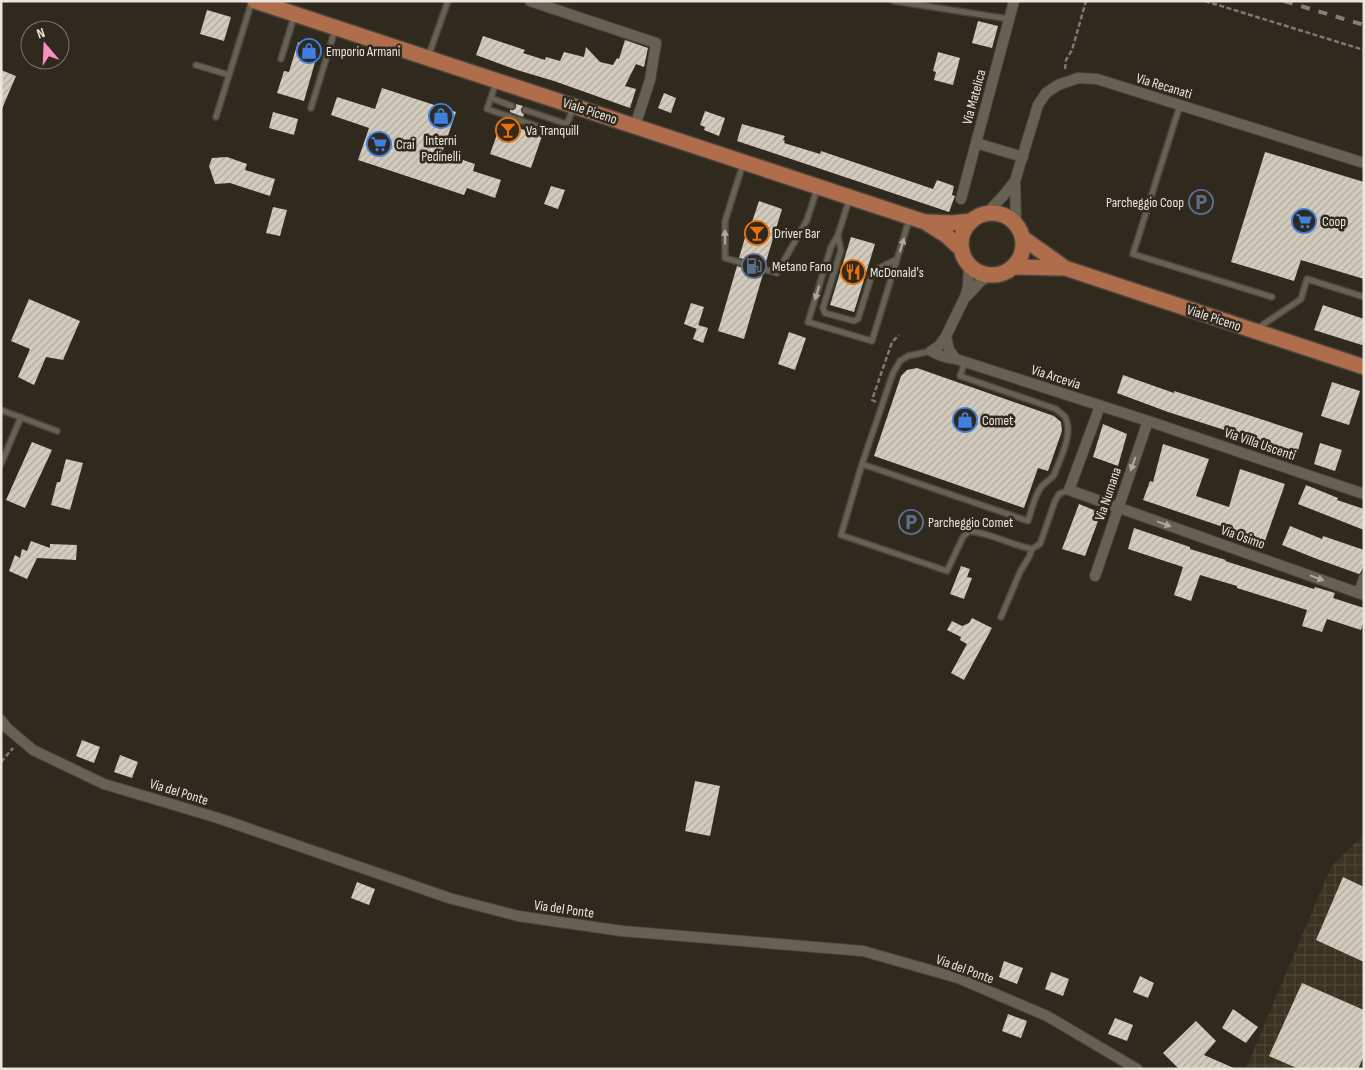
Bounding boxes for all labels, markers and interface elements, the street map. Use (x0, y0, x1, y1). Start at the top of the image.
north arrow (20, 20, 70, 70)
text: N (35, 24, 47, 42)
shop icon: Emporio Armani (296, 38, 322, 64)
place label: Emporio Armani (326, 43, 400, 60)
street label: Via Matelica (959, 68, 989, 126)
street label: Via Recanati (1134, 69, 1194, 103)
street label: Viale Piceno (561, 94, 620, 128)
shop icon: Interni Pedinelli (428, 103, 454, 129)
bar icon: Va Tranquill (495, 117, 521, 143)
place label: Va Tranquill (526, 122, 579, 139)
supermarket icon: Crai (366, 131, 392, 157)
place label: Interni Pedinelli (421, 132, 461, 165)
place label: Crai (396, 136, 415, 153)
parking icon: Parcheggio Coop (1188, 189, 1214, 215)
place label: Parcheggio Coop (1106, 194, 1184, 211)
supermarket icon: Coop (1291, 208, 1317, 234)
place label: Coop (1322, 213, 1346, 230)
bar icon: Driver Bar (744, 220, 770, 246)
place label: Driver Bar (774, 225, 820, 242)
one-way arrow (721, 229, 729, 245)
one-way arrow (898, 237, 906, 252)
fuel station icon: Metano Fano (741, 253, 767, 279)
place label: Metano Fano (772, 258, 832, 275)
restaurant icon: McDonald's (840, 259, 866, 285)
place label: McDonald's (870, 264, 924, 281)
one-way arrow (813, 285, 821, 300)
street label: Viale Piceno (1185, 301, 1244, 335)
street label: Via Arcevia (1029, 361, 1083, 393)
shop icon: Comet (952, 407, 978, 433)
place label: Comet (982, 412, 1013, 429)
street label: Via Villa Uscenti (1222, 424, 1298, 464)
one-way arrow (1129, 457, 1137, 472)
street label: Via Numana (1091, 465, 1125, 523)
parking icon: Parcheggio Comet (898, 509, 924, 535)
place label: Parcheggio Comet (928, 514, 1013, 531)
one-way arrow (1157, 520, 1172, 528)
street label: Via Osimo (1219, 521, 1268, 553)
one-way arrow (1310, 574, 1325, 582)
street label: Via del Ponte (148, 775, 210, 809)
street label: Via del Ponte (533, 896, 595, 922)
street label: Via del Ponte (934, 951, 996, 987)

